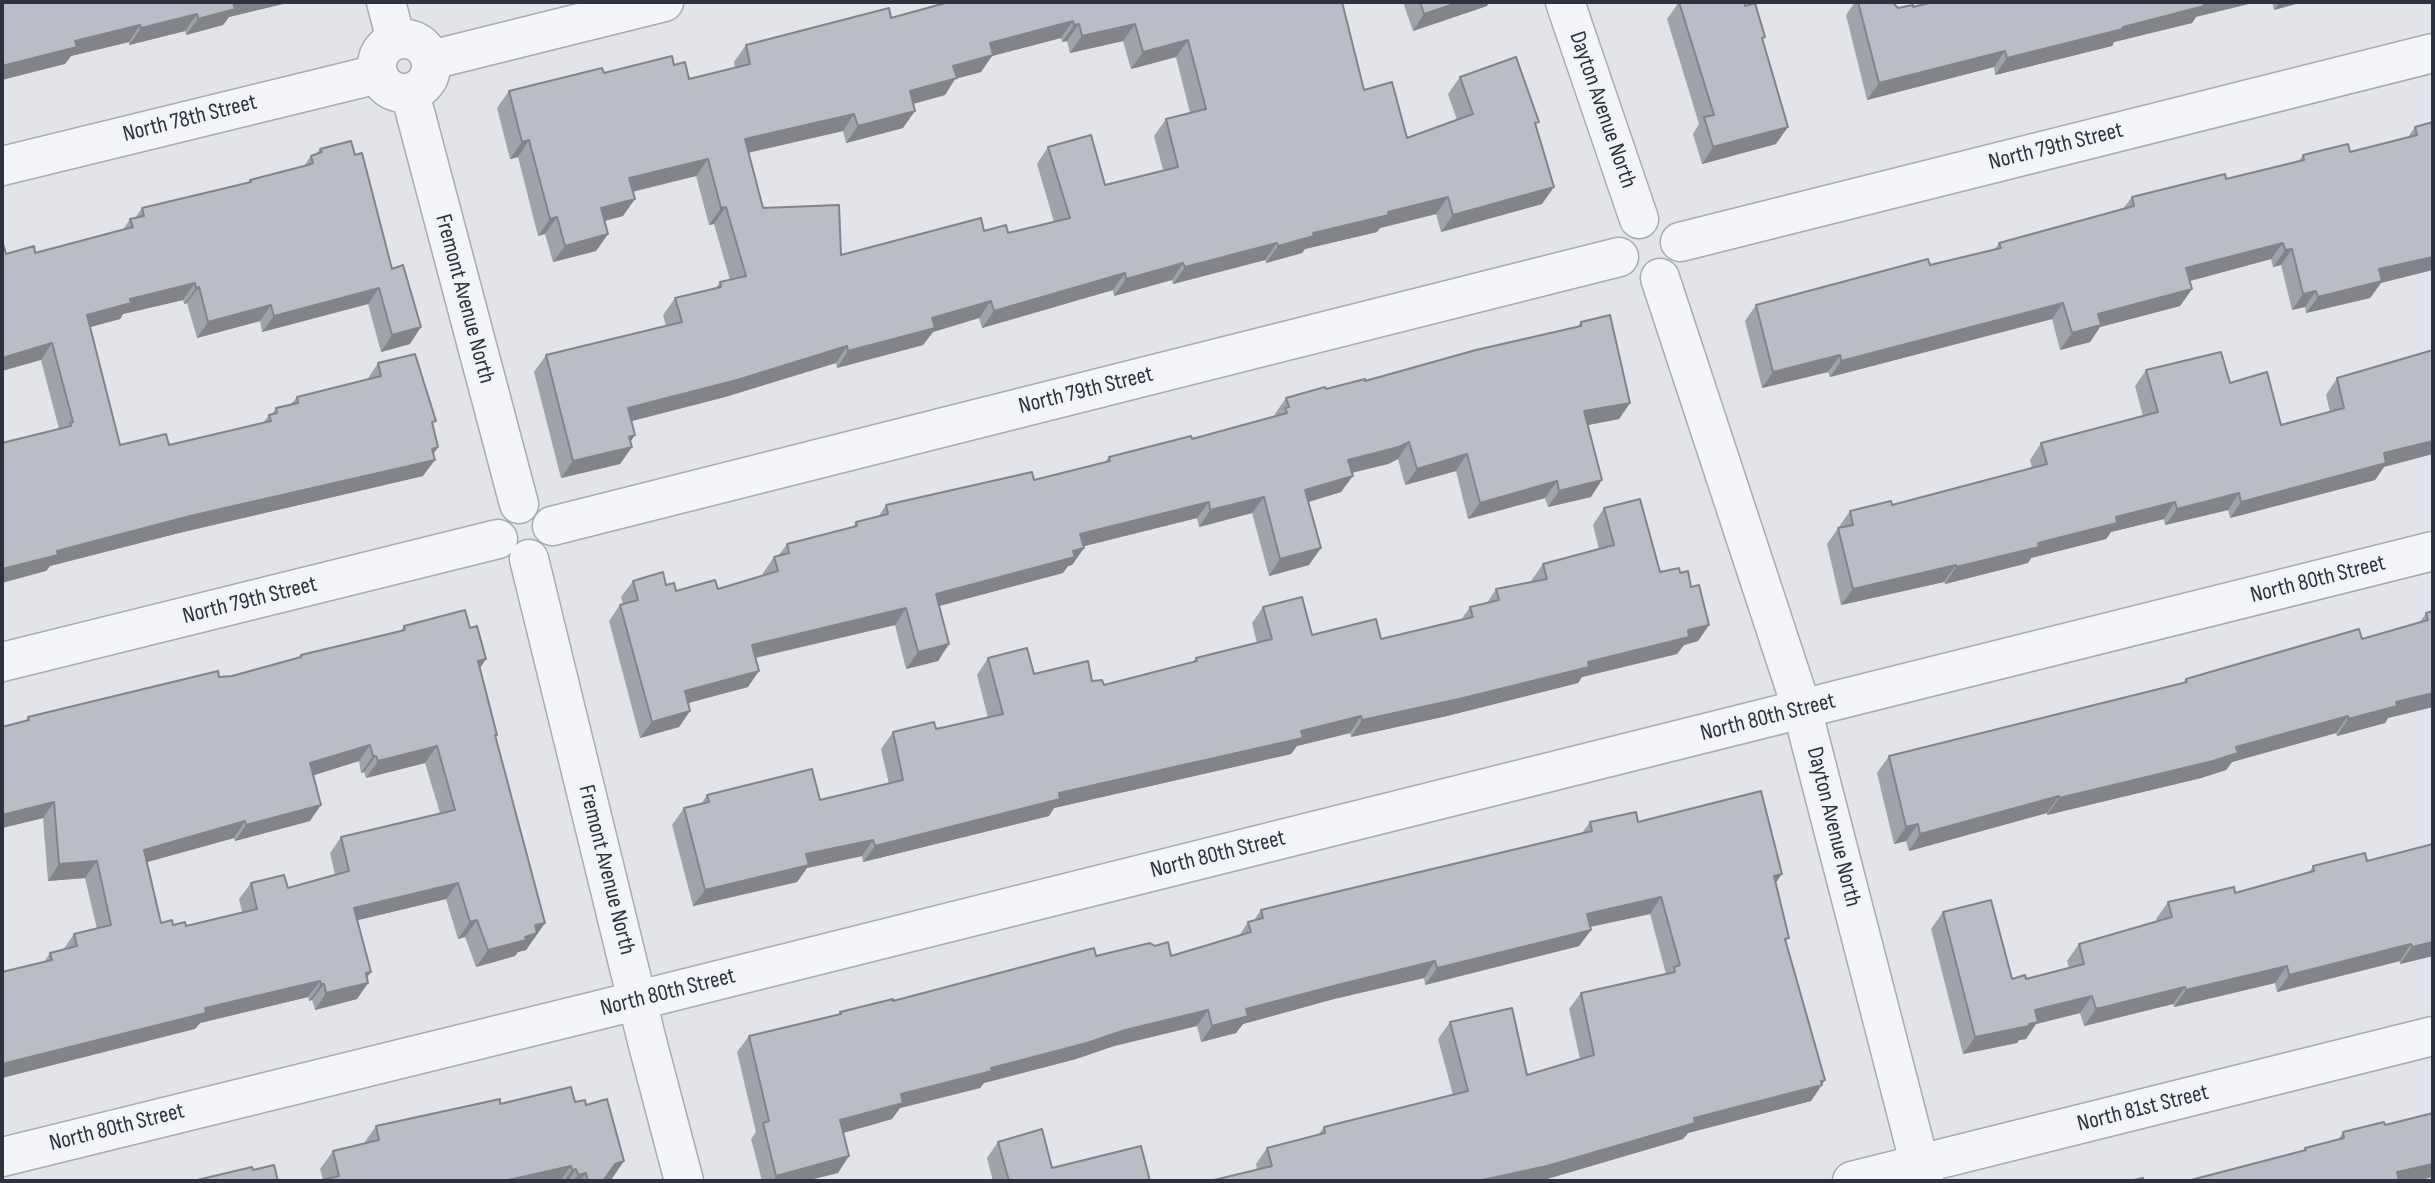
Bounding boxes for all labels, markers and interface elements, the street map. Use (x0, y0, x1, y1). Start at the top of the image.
street label: Dayton Avenue North (1562, 28, 1642, 192)
street label: North 78th Street (120, 89, 260, 149)
street label: North 79th Street (1986, 117, 2126, 177)
street label: Fremont Avenue North (428, 211, 500, 387)
street label: North 79th Street (1016, 361, 1156, 421)
street label: North 80th Street (2248, 550, 2388, 610)
street label: North 79th Street (180, 571, 320, 631)
street label: North 80th Street (1698, 688, 1838, 748)
street label: Dayton Avenue North (1800, 744, 1866, 910)
street label: Fremont Avenue North (572, 782, 640, 958)
street label: North 80th Street (1148, 825, 1288, 885)
street label: North 80th Street (598, 963, 738, 1023)
street label: North 81st Street (2075, 1079, 2211, 1139)
street label: North 80th Street (47, 1098, 187, 1158)

